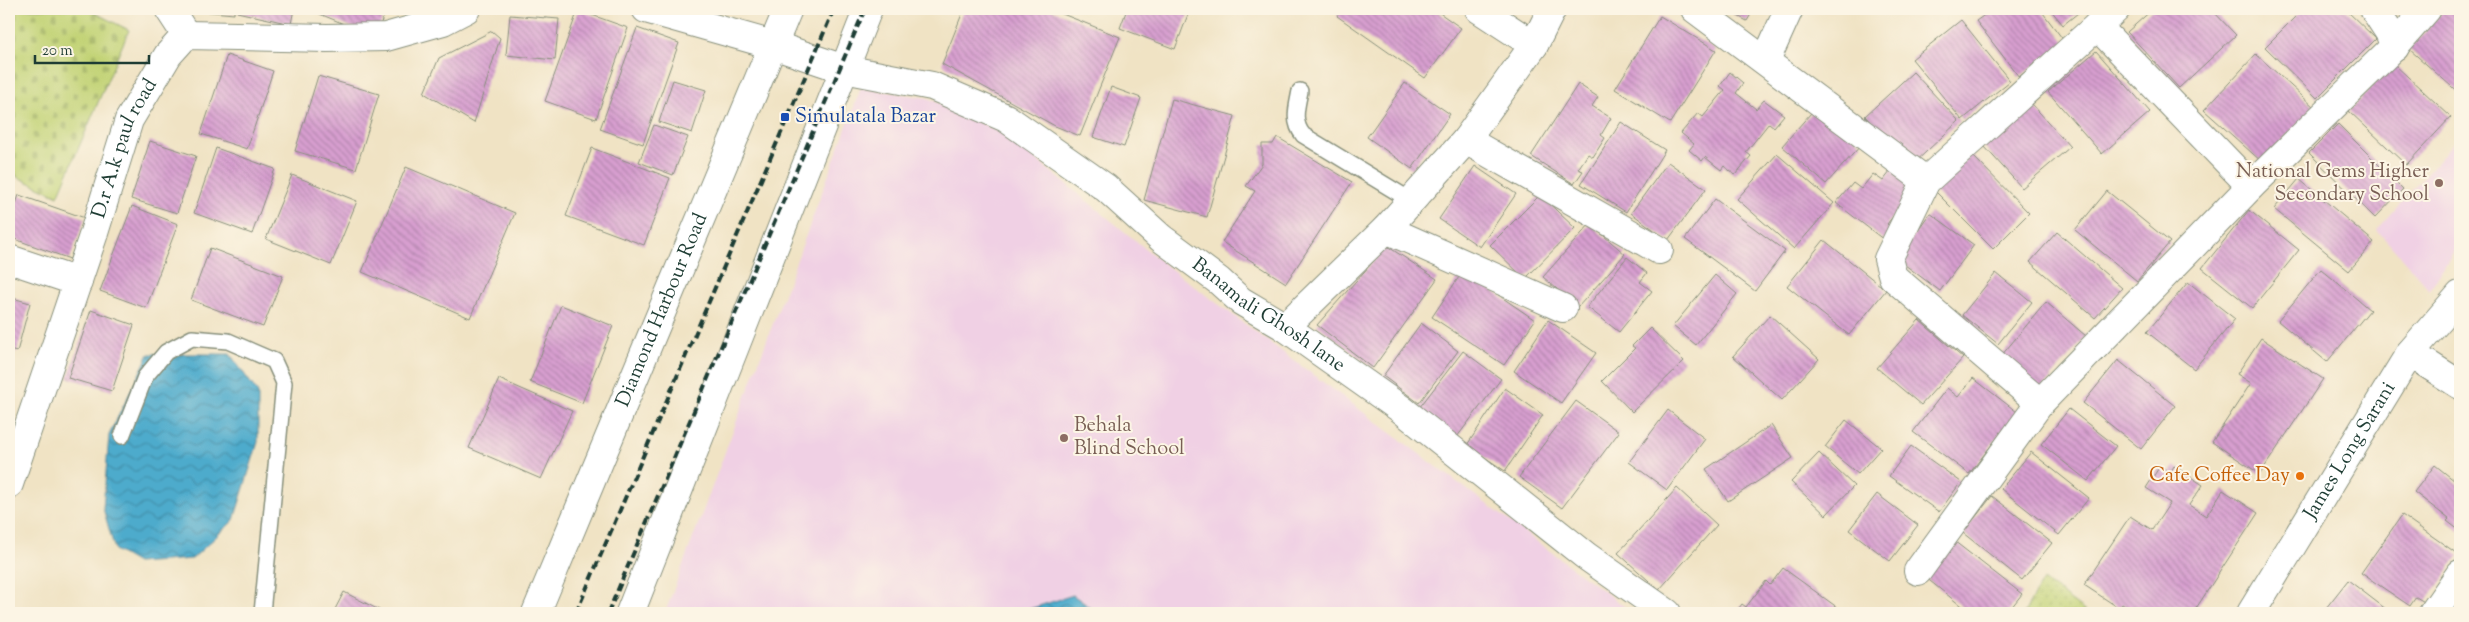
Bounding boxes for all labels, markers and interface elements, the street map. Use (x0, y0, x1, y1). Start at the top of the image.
scale bar (35, 32, 149, 64)
text: 20 m (42, 41, 73, 62)
street label: D.r A.k paul road (85, 73, 165, 222)
place label: Simulatala Bazar (795, 103, 936, 132)
marker: Simulatala Bazar (779, 111, 791, 123)
place label: National Gems Higher Secondary School (2236, 158, 2429, 210)
marker: National Gems Higher Secondary School (2433, 177, 2445, 189)
street label: Diamond Harbour Road (609, 209, 716, 412)
street label: Banamali Ghosh lane (1185, 251, 1351, 380)
street label: James Long Sarani (2296, 376, 2404, 526)
place label: Behala Blind School (1074, 412, 1185, 464)
marker: Behala Blind School (1058, 432, 1070, 444)
place label: Cafe Coffee Day (2149, 462, 2290, 491)
marker: Cafe Coffee Day (2294, 470, 2306, 482)

